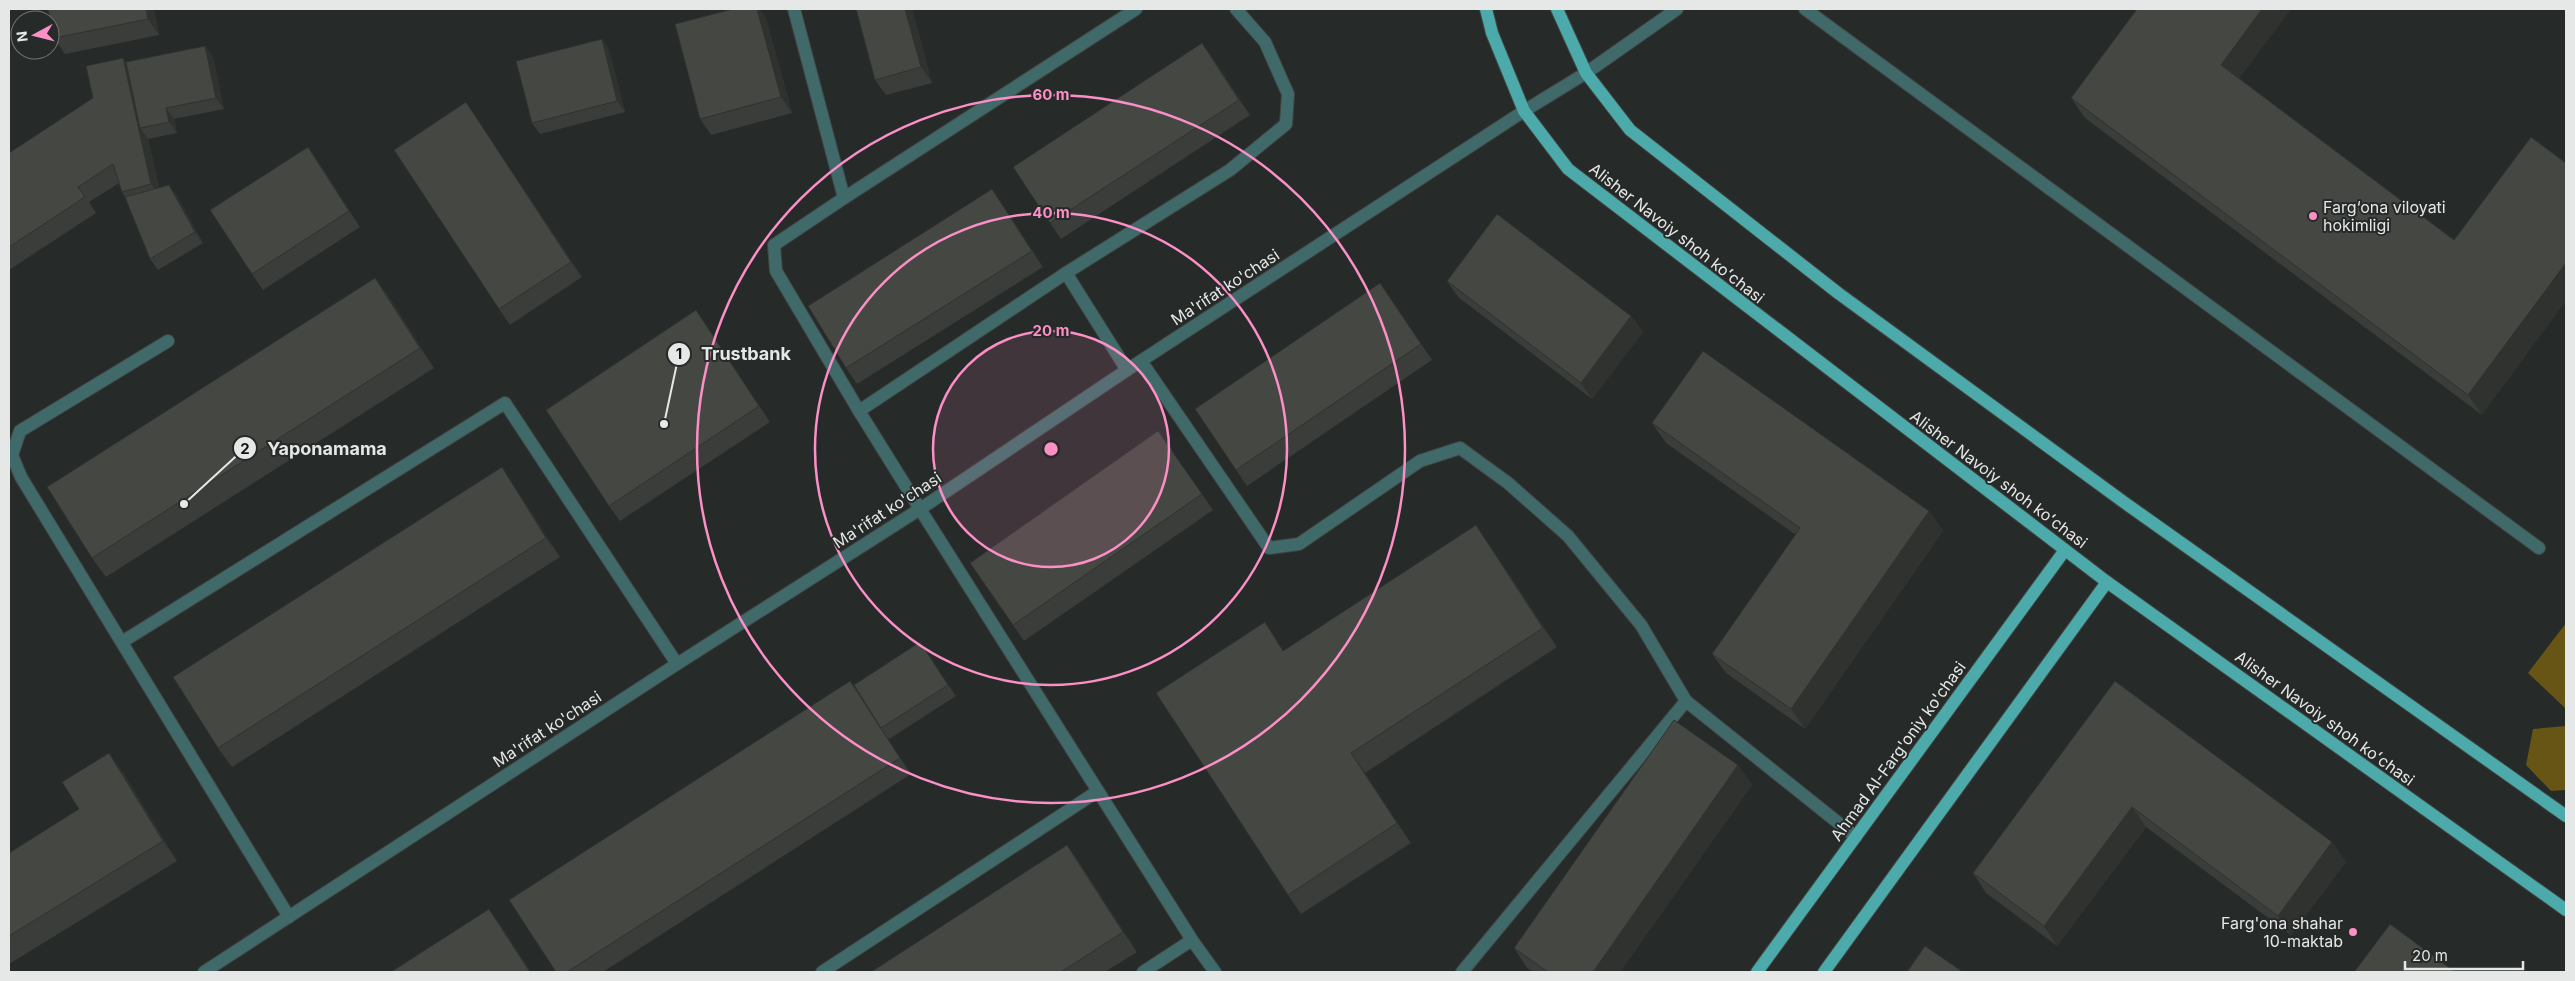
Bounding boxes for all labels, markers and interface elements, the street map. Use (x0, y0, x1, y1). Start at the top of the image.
north arrow (10, 10, 60, 60)
text: N (13, 30, 31, 43)
text: 60 m (1032, 85, 1070, 104)
street label: Alisher Navoiy shoh koʻchasi (1585, 158, 1769, 308)
place label: Farg‘ona viloyati hokimligi (2323, 197, 2446, 235)
text: 40 m (1032, 203, 1070, 222)
marker: Farg‘ona viloyati hokimligi (2307, 210, 2319, 222)
street label: Ma'rifat ko'chasi (1167, 245, 1283, 329)
text: 20 m (1033, 321, 1069, 340)
callout: Trustbank (667, 337, 801, 370)
text: Trustbank (701, 343, 791, 364)
text: 1 (676, 344, 682, 363)
street label: Alisher Navoiy shoh koʻchasi (1906, 406, 2092, 552)
callout: Yaponamama (233, 432, 397, 465)
text: Yaponamama (267, 438, 387, 459)
text: 2 (240, 439, 250, 458)
centre of rings (1042, 440, 1060, 458)
street label: Ma'rifat ko'chasi (829, 468, 945, 552)
street label: Alisher Navoiy shoh koʻchasi (2231, 646, 2419, 790)
street label: Ahmad Al-Farg'oniy ko'chasi (1826, 657, 1970, 845)
street label: Ma'rifat ko'chasi (489, 687, 605, 771)
place label: Farg'ona shahar 10-maktab (2221, 913, 2343, 951)
marker: Farg'ona shahar 10-maktab (2347, 926, 2359, 938)
scale bar (2405, 938, 2522, 970)
text: 20 m (2412, 946, 2448, 965)

